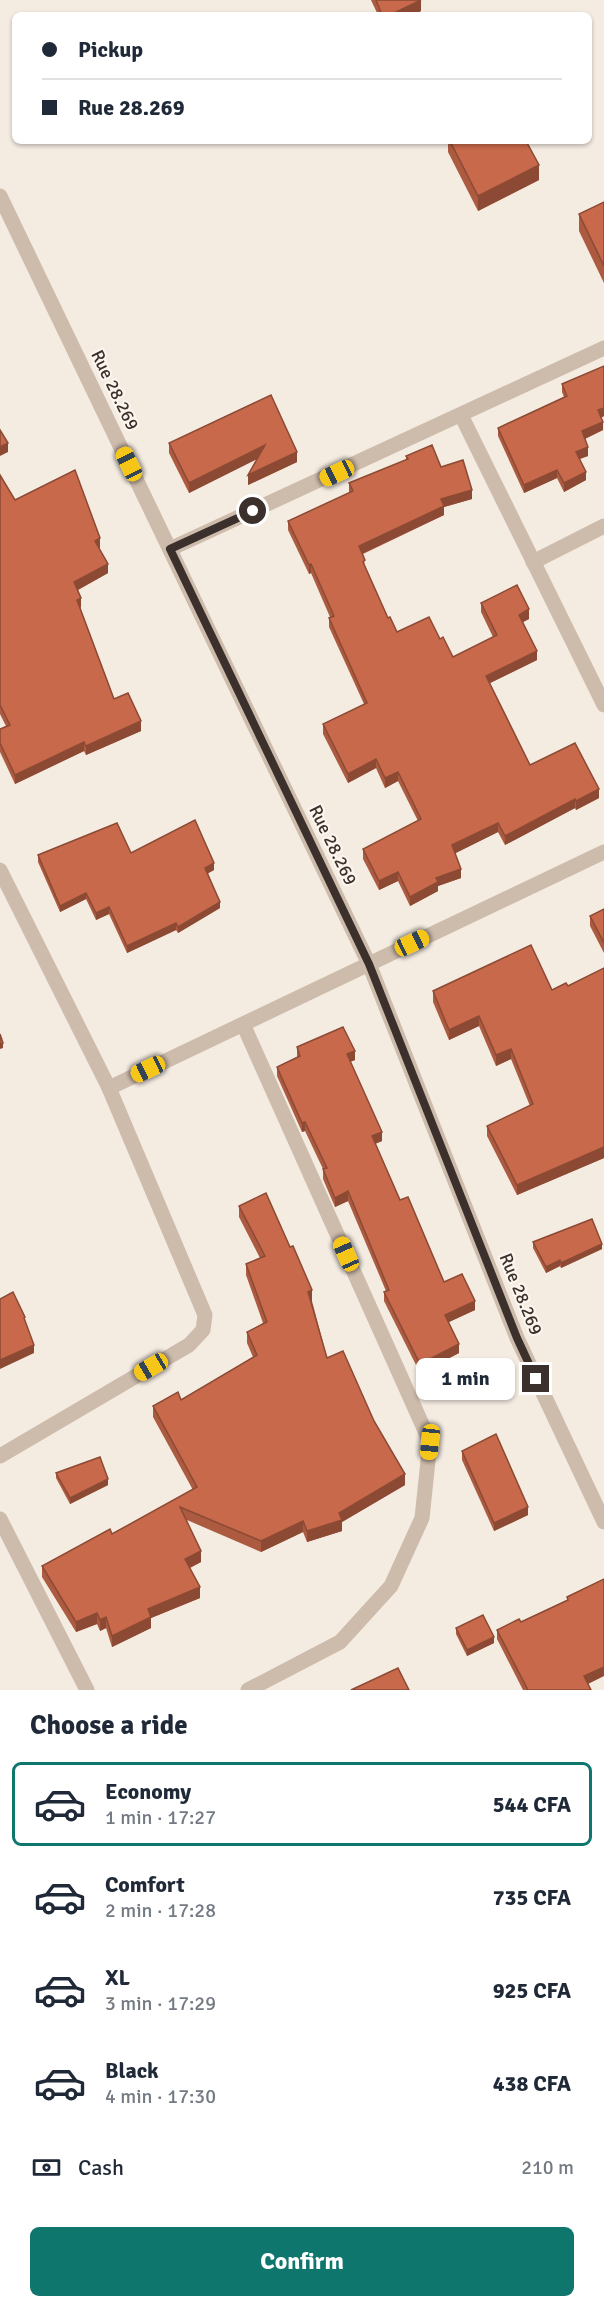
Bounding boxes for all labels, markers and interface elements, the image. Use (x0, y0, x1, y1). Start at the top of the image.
text: Pickup (78, 36, 143, 63)
text: Rue 28.269 (78, 94, 185, 121)
street label: Rue 28.269 (86, 346, 144, 434)
car (113, 444, 145, 484)
car (317, 457, 357, 489)
route start (239, 497, 266, 524)
street label: Rue 28.269 (304, 801, 362, 889)
car (392, 927, 432, 959)
car (128, 1053, 168, 1085)
car (330, 1234, 362, 1274)
street label: Rue 28.269 (495, 1250, 547, 1338)
car (131, 1350, 171, 1384)
callout: 1 min (416, 1358, 515, 1400)
route end (522, 1365, 549, 1392)
text: 1 min (441, 1366, 490, 1391)
car (419, 1423, 441, 1461)
text: Choose a ride (30, 1709, 188, 1742)
icon: car (33, 1777, 87, 1831)
text: Economy (105, 1778, 191, 1805)
text: 544 CFA (493, 1791, 571, 1818)
text: 1 min · 17:27 (105, 1805, 216, 1830)
icon: car (33, 1870, 87, 1924)
text: Comfort (105, 1871, 185, 1898)
text: 735 CFA (493, 1884, 571, 1911)
text: 2 min · 17:28 (105, 1898, 216, 1923)
icon: car (33, 1963, 87, 2017)
text: XL (105, 1964, 130, 1991)
text: 925 CFA (493, 1977, 571, 2004)
text: 3 min · 17:29 (105, 1991, 216, 2016)
icon: car (33, 2056, 87, 2110)
text: Black (105, 2057, 159, 2084)
text: 438 CFA (493, 2070, 571, 2097)
text: 4 min · 17:30 (105, 2084, 216, 2109)
icon: cash (30, 2151, 63, 2184)
text: Cash (78, 2154, 124, 2181)
text: 210 m (521, 2155, 574, 2180)
button: Confirm (30, 2227, 574, 2296)

